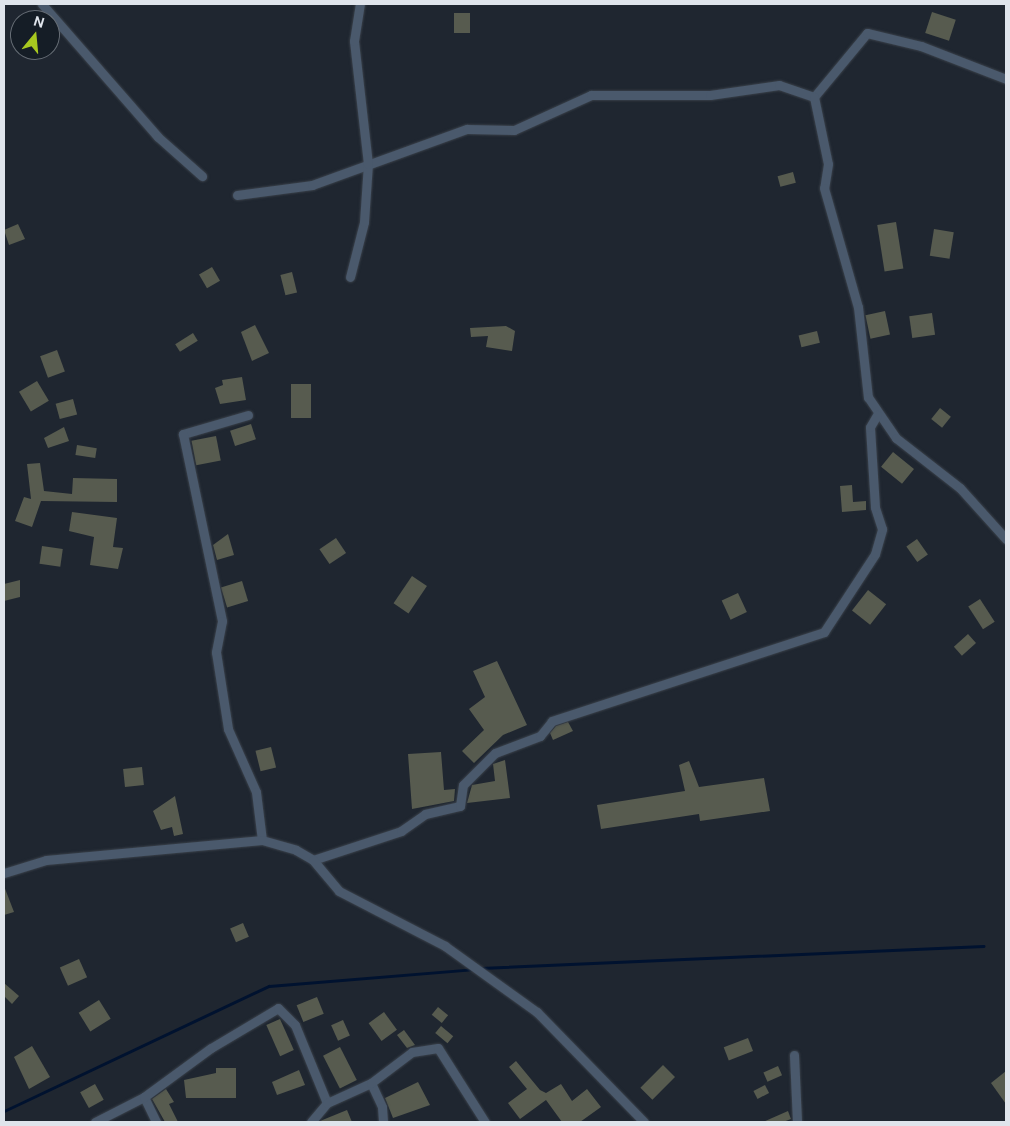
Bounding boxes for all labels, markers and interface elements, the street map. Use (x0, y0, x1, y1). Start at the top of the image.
north arrow (10, 10, 60, 60)
text: N (32, 12, 47, 32)

